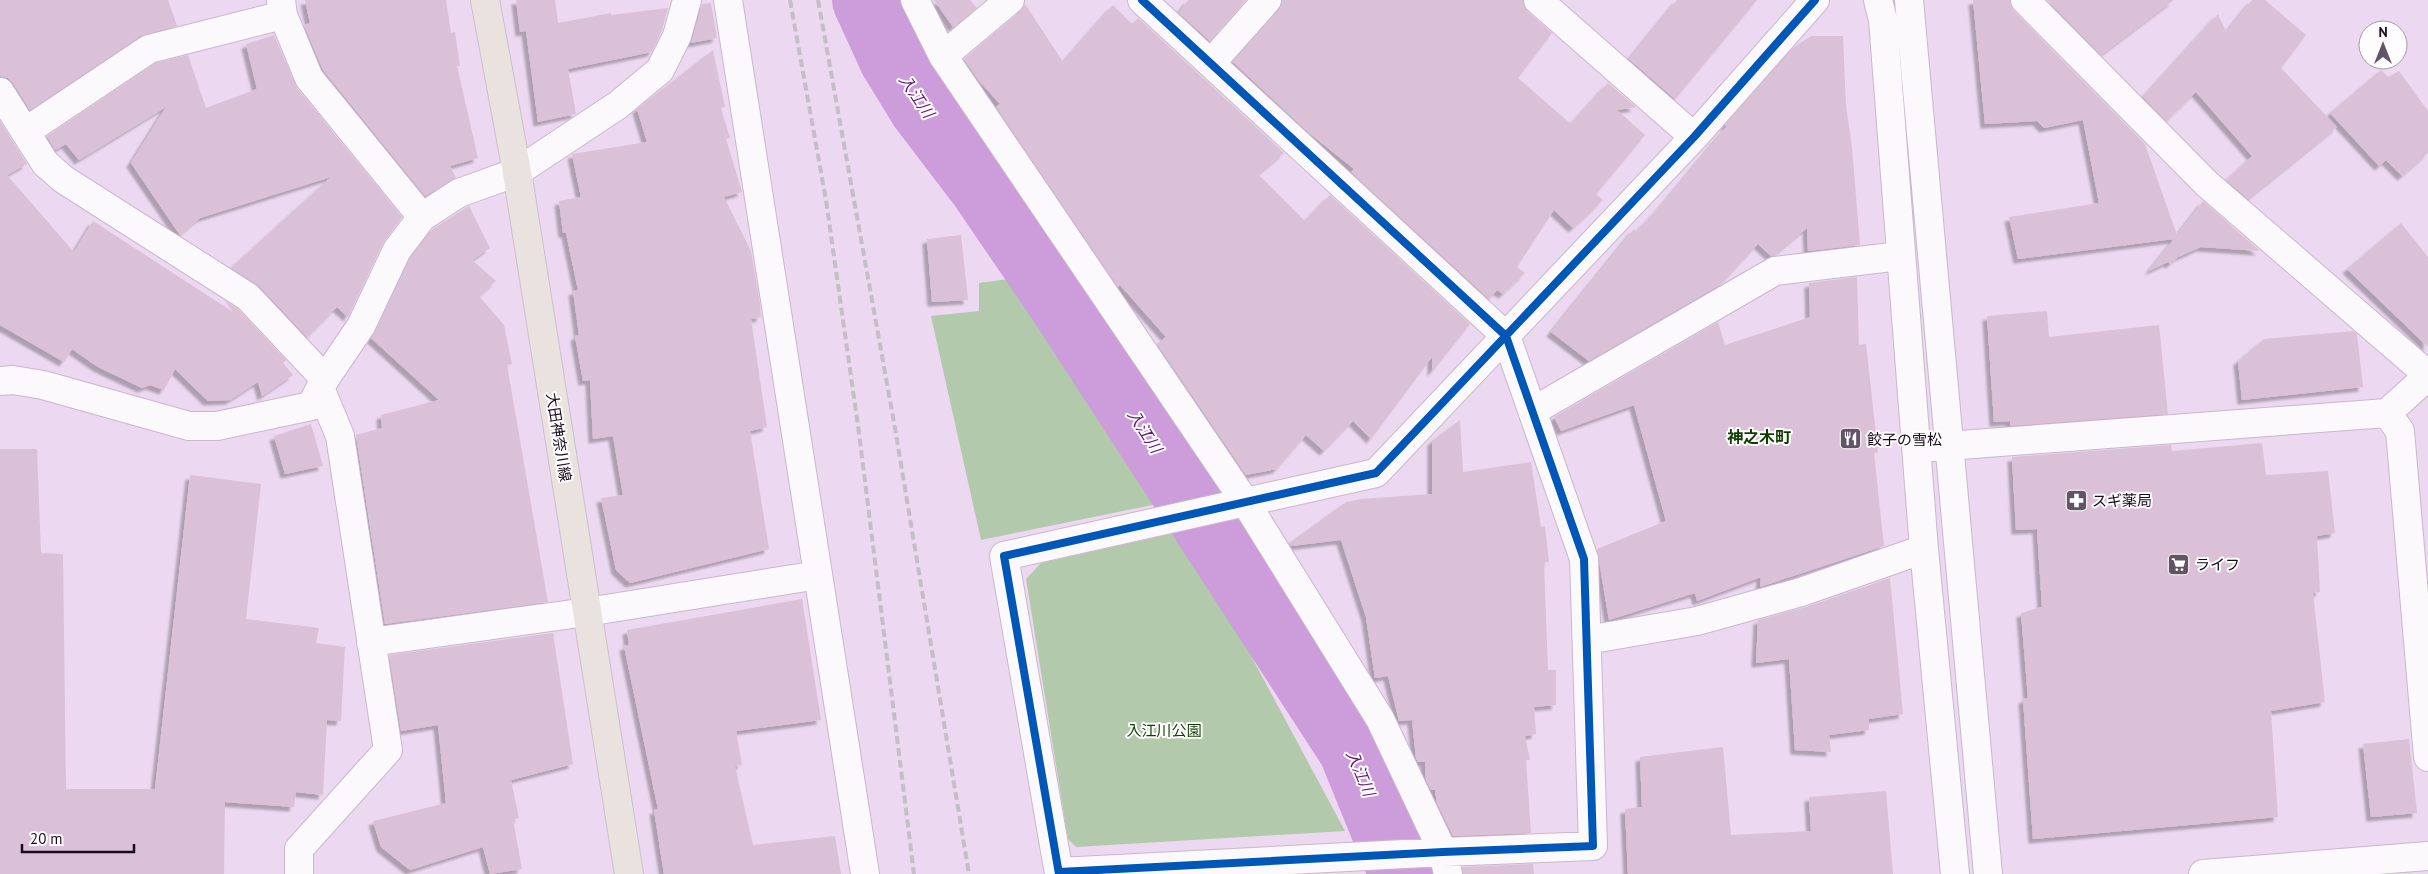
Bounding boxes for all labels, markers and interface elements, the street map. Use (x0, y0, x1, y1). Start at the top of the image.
north arrow (2358, 20, 2408, 70)
text: N (2378, 23, 2388, 41)
water label: 入江川 (895, 71, 940, 123)
street label: 大田神奈川線 (543, 391, 575, 483)
water label: 入江川 (1124, 405, 1168, 458)
district label: 神之木町 (1727, 427, 1791, 447)
restaurant icon: 餃子の雪松 (1839, 427, 1863, 451)
place label: 餃子の雪松 (1867, 430, 1942, 449)
pharmacy icon: スギ薬局 (2064, 488, 2088, 512)
place label: スギ薬局 (2092, 491, 2152, 510)
supermarket icon: ライフ (2167, 552, 2191, 576)
place label: ライフ (2195, 555, 2240, 574)
park label: 入江川公園 (1126, 721, 1202, 740)
water label: 入江川 (1342, 747, 1380, 801)
scale bar (22, 822, 135, 854)
text: 20 m (30, 829, 63, 848)

